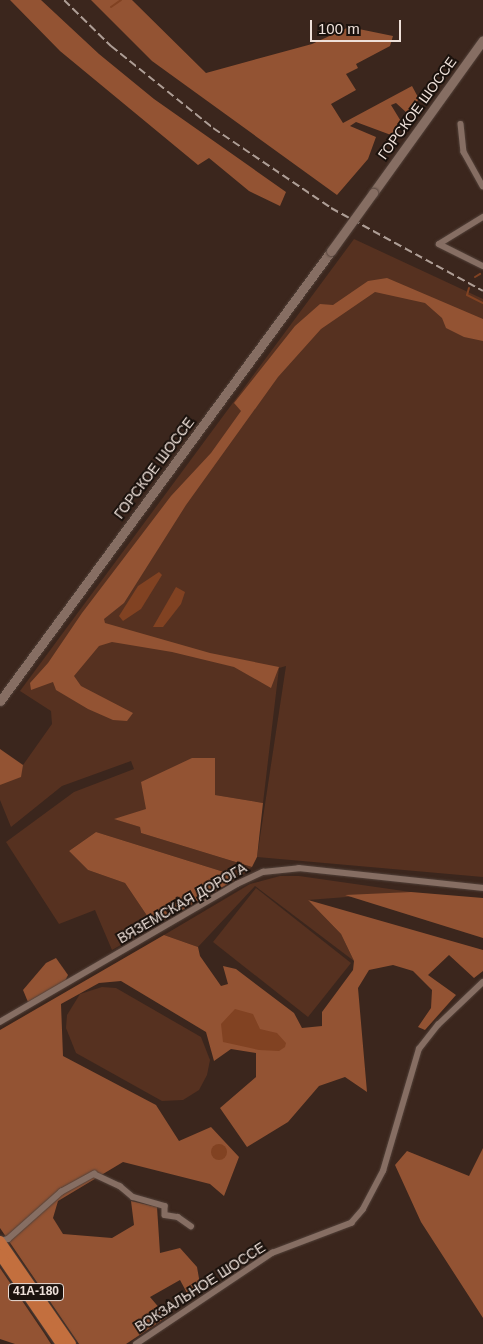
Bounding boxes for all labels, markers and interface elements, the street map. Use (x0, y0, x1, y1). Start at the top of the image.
scale bar (313, 10, 404, 42)
text: 100 m (318, 20, 360, 37)
street label: ГОРСКОЕ ШОССЕ (374, 54, 460, 162)
street label: ГОРСКОЕ ШОССЕ (110, 414, 198, 522)
street label: ВЯЗЕМСКАЯ ДОРОГА (114, 859, 250, 947)
street label: ВОКЗАЛЬНОЕ ШОССЕ (132, 1239, 268, 1335)
road number: 41А-180 (7, 1282, 65, 1301)

